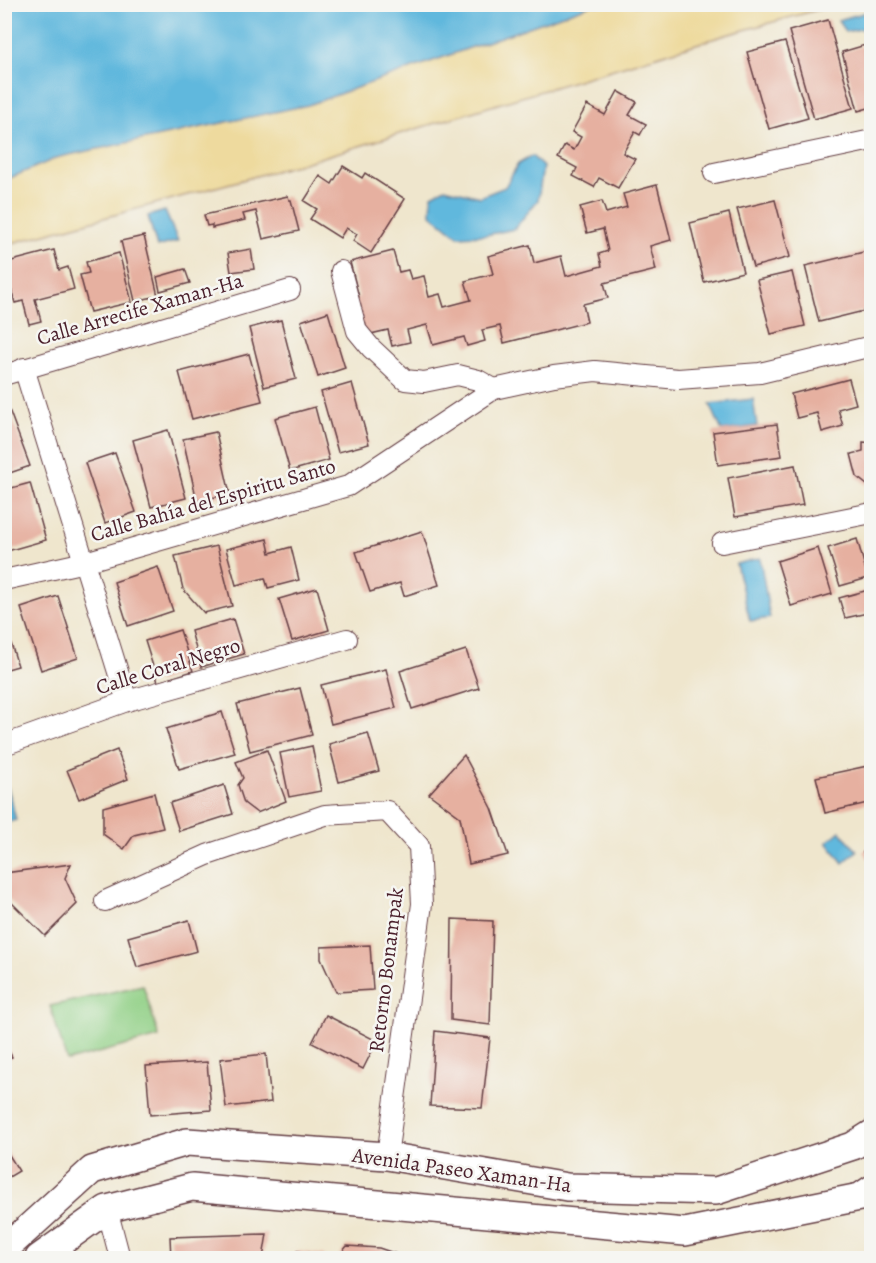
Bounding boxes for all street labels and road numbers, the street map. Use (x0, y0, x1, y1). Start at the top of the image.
street label: Calle Arrecife Xaman-Ha (34, 266, 247, 352)
street label: Calle Bahía del Espiritu Santo (87, 452, 339, 548)
street label: Calle Coral Negro (92, 631, 244, 701)
street label: Retorno Bonampak (362, 885, 410, 1054)
street label: Avenida Paseo Xaman-Ha (350, 1141, 574, 1199)

